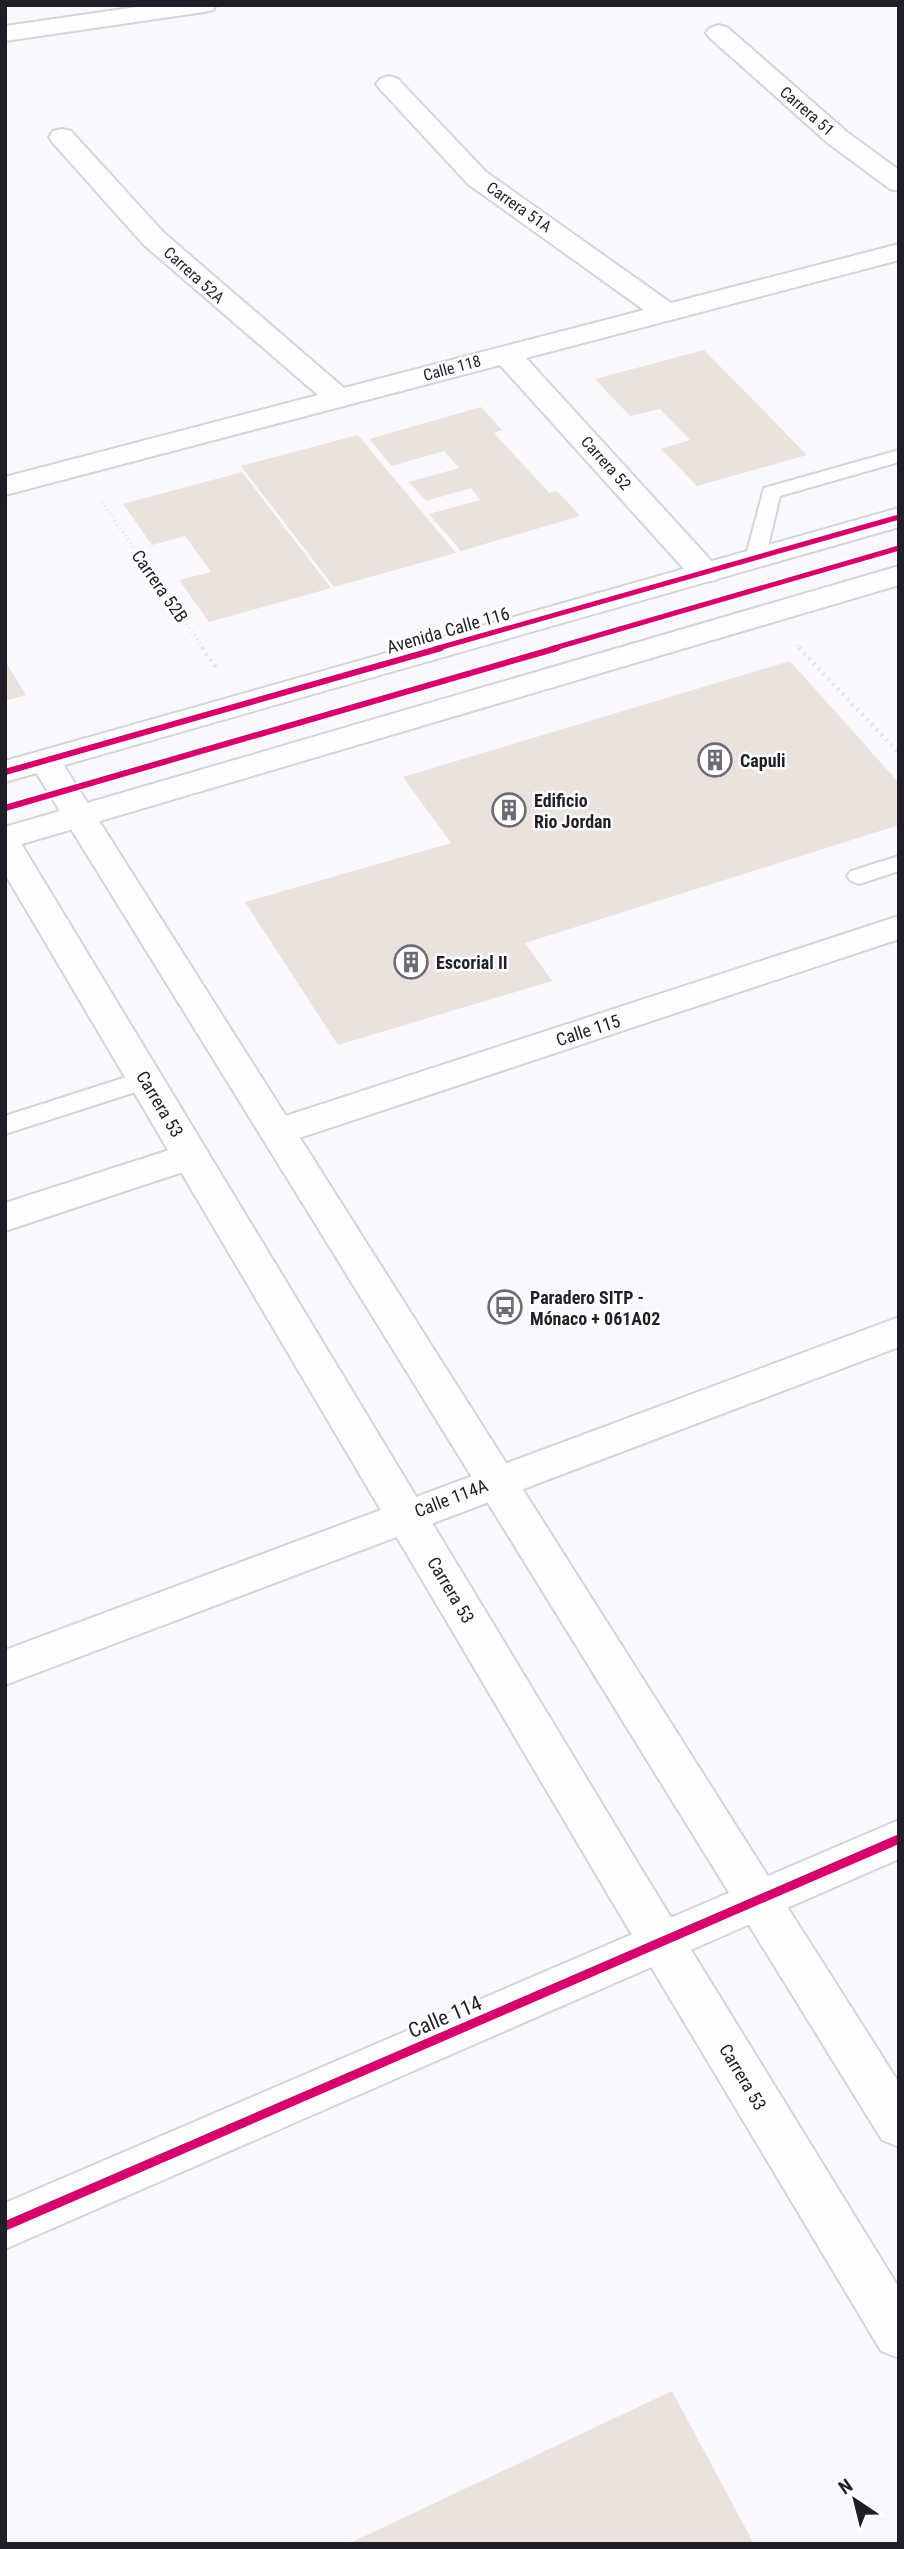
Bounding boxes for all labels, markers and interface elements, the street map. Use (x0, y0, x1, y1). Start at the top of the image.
street label: Carrera 51 (776, 82, 838, 140)
street label: Carrera 51A (483, 178, 555, 236)
street label: Carrera 52A (160, 243, 228, 307)
street label: Calle 118 (421, 351, 483, 385)
street label: Carrera 52 (577, 432, 635, 494)
street label: Carrera 52B (127, 546, 193, 626)
street label: Avenida Calle 116 (384, 602, 512, 658)
building icon: Capuli (696, 741, 734, 779)
place label: Capuli (740, 750, 786, 771)
place label: Edificio Rio Jordan (534, 790, 611, 832)
building icon: Edificio Rio Jordan (490, 791, 528, 829)
building icon: Escorial II (392, 943, 430, 981)
place label: Escorial II (436, 952, 508, 973)
street label: Calle 115 (553, 1010, 623, 1050)
street label: Carrera 53 (132, 1067, 188, 1141)
place label: Paradero SITP - Mónaco + 061A02 (530, 1287, 660, 1329)
bus stop icon: Paradero SITP - Mónaco + 061A02 (486, 1288, 524, 1326)
street label: Calle 114A (411, 1474, 491, 1522)
street label: Carrera 53 (423, 1553, 479, 1627)
street label: Calle 114 (405, 1991, 485, 2043)
street label: Carrera 53 (715, 2040, 771, 2114)
north arrow (820, 2465, 890, 2535)
text: N (834, 2474, 857, 2499)

